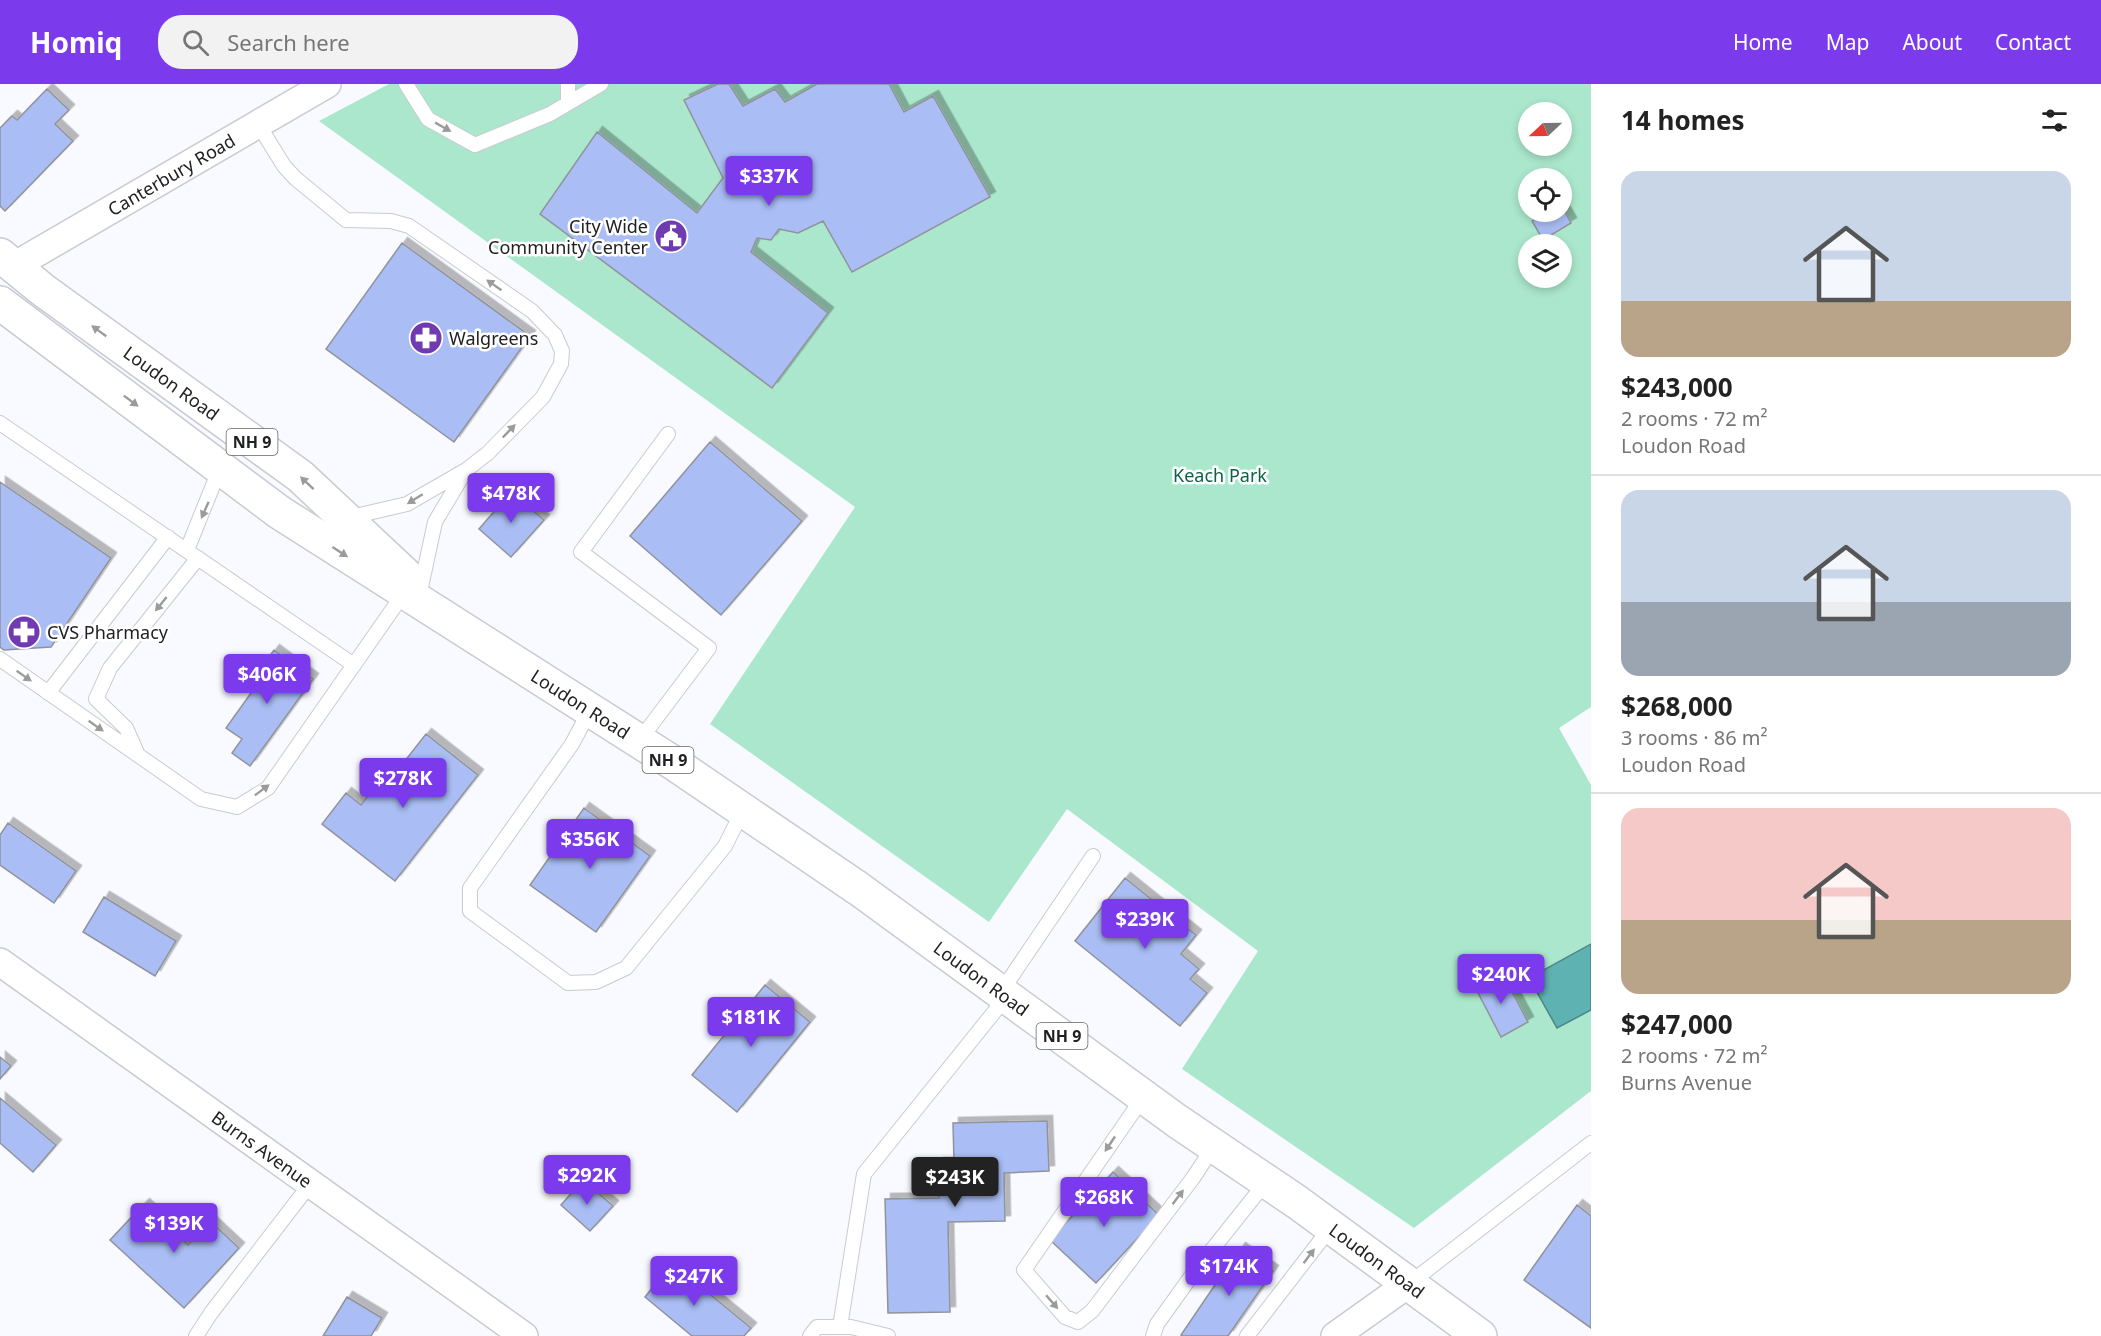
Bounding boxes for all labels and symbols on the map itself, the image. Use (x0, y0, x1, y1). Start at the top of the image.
north arrow (1518, 102, 1572, 156)
one-way arrow (435, 122, 452, 132)
street label: Canterbury Road (103, 128, 239, 221)
pin: $337K (727, 156, 811, 207)
place label: City Wide Community Center (488, 214, 649, 259)
public building icon: City Wide Community Center (653, 218, 689, 254)
one-way arrow (487, 279, 503, 291)
pharmacy icon: Walgreens (408, 320, 444, 356)
one-way arrow (91, 324, 107, 337)
place label: Walgreens (449, 326, 538, 350)
street label: Loudon Road (119, 340, 224, 426)
one-way arrow (122, 395, 138, 407)
one-way arrow (502, 424, 516, 439)
road number: NH 9 (226, 429, 278, 455)
park label: Keach Park (1173, 463, 1267, 487)
pin: $478K (469, 473, 553, 524)
one-way arrow (300, 477, 315, 490)
one-way arrow (407, 493, 423, 504)
one-way arrow (200, 501, 210, 519)
one-way arrow (332, 546, 348, 557)
one-way arrow (156, 596, 168, 611)
pharmacy icon: CVS Pharmacy (6, 614, 42, 650)
place label: CVS Pharmacy (47, 620, 169, 644)
pin: $406K (225, 654, 309, 705)
street label: Loudon Road (527, 664, 634, 744)
one-way arrow (16, 670, 32, 681)
one-way arrow (88, 720, 104, 731)
road number: NH 9 (642, 747, 694, 773)
pin: $278K (361, 758, 445, 809)
one-way arrow (254, 784, 270, 797)
pin: $356K (548, 819, 632, 870)
pin: $239K (1103, 899, 1187, 950)
street label: Loudon Road (929, 935, 1034, 1021)
pin: $240K (1459, 954, 1543, 1005)
pin: $181K (709, 997, 793, 1048)
road number: NH 9 (1036, 1023, 1088, 1049)
street label: Burns Avenue (207, 1105, 317, 1193)
one-way arrow (1105, 1136, 1116, 1152)
pin: $292K (545, 1155, 629, 1206)
pin: $243K (913, 1157, 997, 1208)
pin: $268K (1062, 1177, 1146, 1228)
one-way arrow (1172, 1190, 1184, 1205)
pin: $139K (132, 1203, 216, 1254)
street label: Loudon Road (1325, 1218, 1429, 1304)
pin: $174K (1187, 1246, 1271, 1297)
one-way arrow (1302, 1249, 1314, 1264)
pin: $247K (652, 1256, 736, 1307)
one-way arrow (1045, 1294, 1058, 1310)

